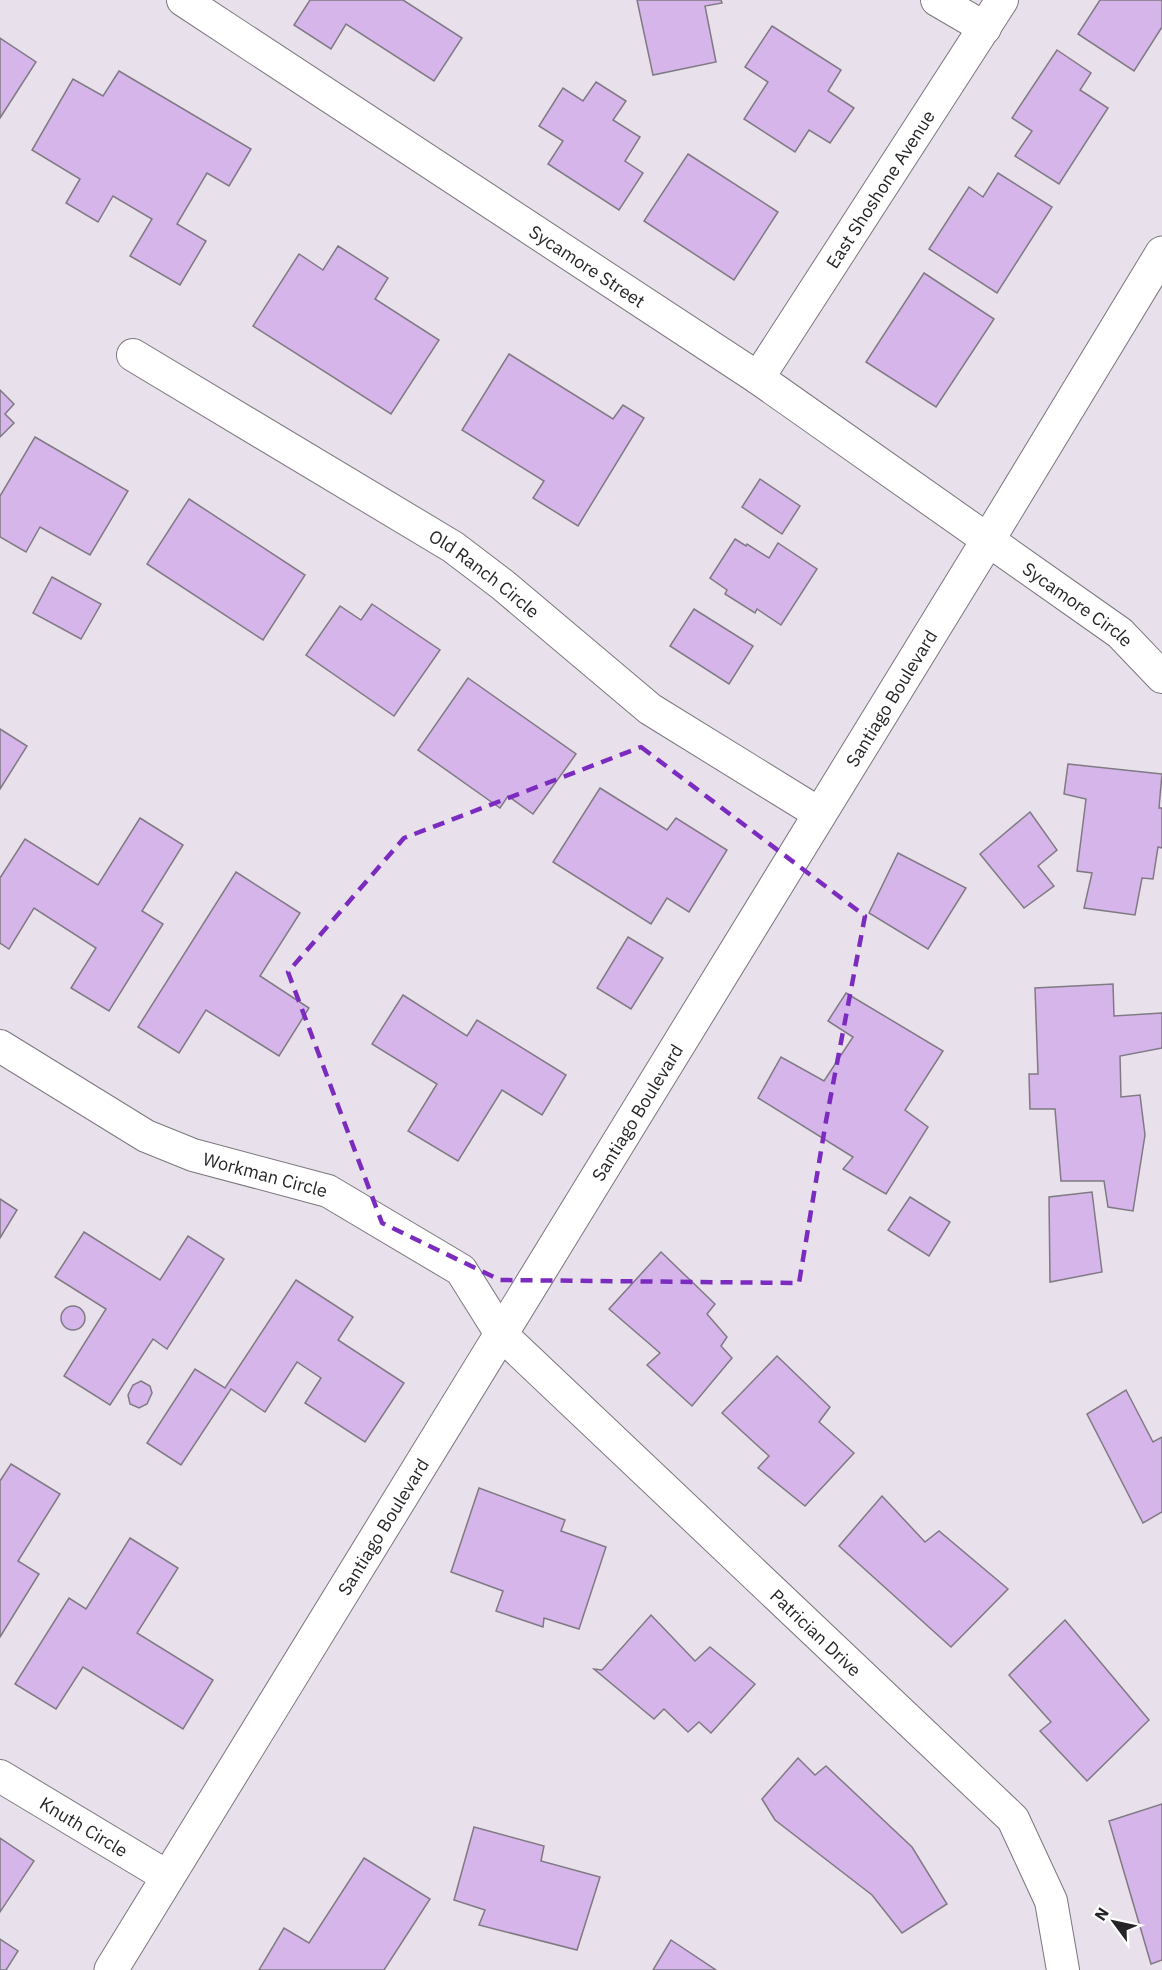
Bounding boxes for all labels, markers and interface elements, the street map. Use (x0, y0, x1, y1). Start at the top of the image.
street label: East Shoshone Avenue (821, 105, 940, 272)
street label: Sycamore Street (525, 219, 650, 312)
street label: Old Ranch Circle (425, 524, 545, 623)
street label: Sycamore Circle (1018, 557, 1138, 651)
street label: Santiago Boulevard (840, 625, 942, 771)
street label: Santiago Boulevard (586, 1040, 688, 1185)
street label: Workman Circle (201, 1147, 330, 1202)
street label: Santiago Boulevard (332, 1454, 434, 1599)
street label: Patrician Drive (766, 1584, 867, 1681)
street label: Knuth Circle (36, 1791, 132, 1862)
north arrow (1084, 1892, 1144, 1952)
text: N (1090, 1904, 1113, 1924)

